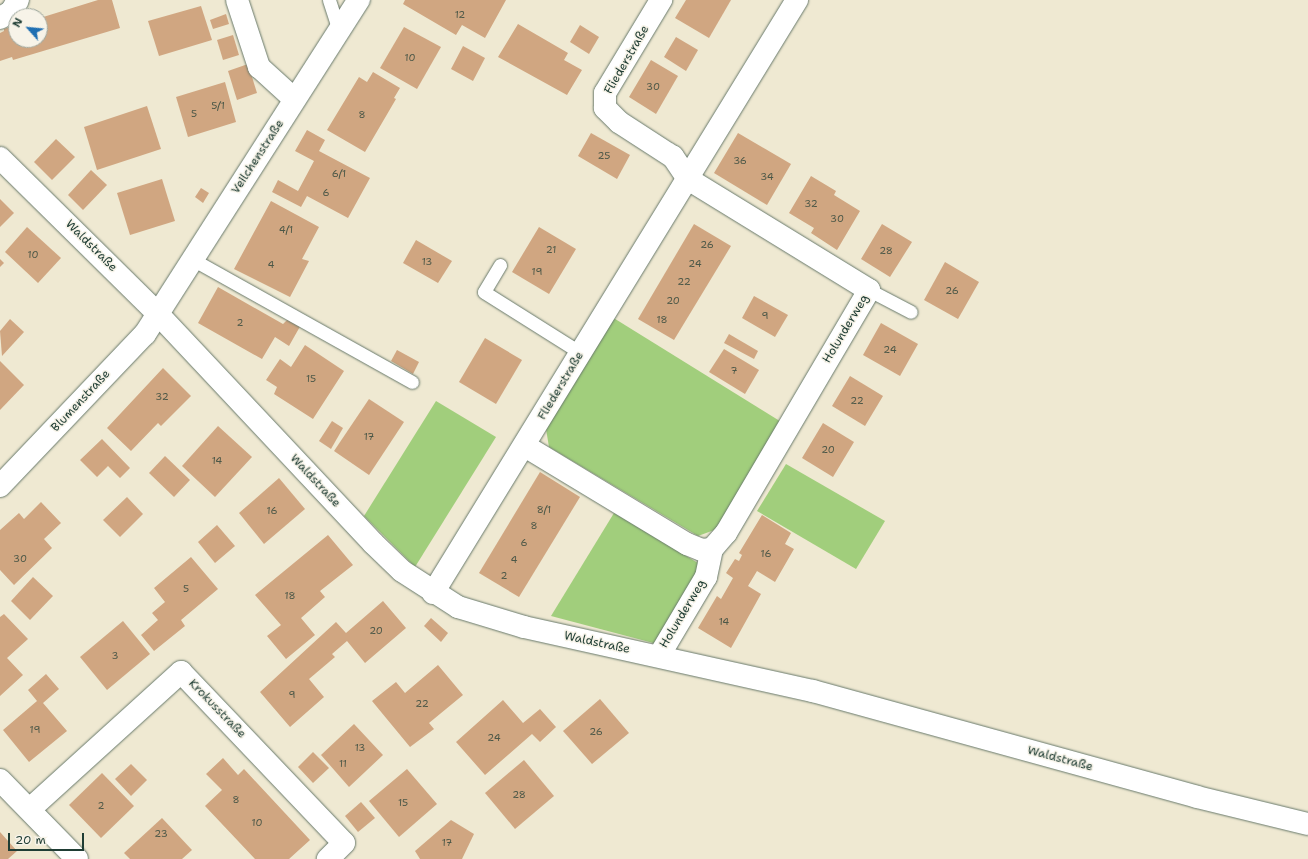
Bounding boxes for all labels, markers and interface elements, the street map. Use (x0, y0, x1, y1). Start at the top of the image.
north arrow (8, 8, 48, 48)
house number: 12 (455, 9, 465, 21)
text: N (9, 15, 26, 30)
street label: Fliederstraße (602, 23, 652, 97)
house number: 10 (405, 52, 415, 64)
house number: 30 (646, 81, 660, 93)
house number: 5/1 (211, 100, 225, 112)
house number: 5 (191, 108, 197, 120)
house number: 8 (359, 109, 365, 121)
street label: Veilchenstraße (229, 117, 287, 197)
house number: 25 (598, 150, 610, 162)
house number: 36 (733, 155, 747, 167)
house number: 6/1 (332, 168, 346, 180)
house number: 34 (760, 171, 774, 183)
house number: 6 (323, 187, 329, 199)
house number: 32 (804, 198, 818, 210)
house number: 30 (830, 213, 844, 225)
street label: Waldstraße (62, 217, 120, 275)
house number: 4/1 (279, 224, 293, 236)
house number: 26 (700, 239, 714, 251)
house number: 21 (546, 244, 556, 256)
house number: 28 (879, 245, 893, 257)
house number: 10 (28, 249, 38, 261)
house number: 13 (422, 256, 432, 268)
house number: 24 (688, 258, 702, 270)
house number: 4 (268, 259, 274, 271)
house number: 19 (532, 266, 542, 278)
house number: 22 (677, 276, 691, 288)
house number: 26 (945, 285, 959, 297)
street label: Holunderweg (820, 292, 872, 366)
house number: 20 (666, 295, 680, 307)
house number: 9 (762, 310, 768, 322)
house number: 18 (656, 314, 668, 326)
house number: 2 (237, 317, 243, 329)
house number: 24 (883, 344, 897, 356)
street label: Fliederstraße (535, 349, 587, 423)
house number: 7 (731, 365, 737, 377)
street label: Blumenstraße (49, 367, 113, 435)
house number: 15 (306, 373, 316, 385)
house number: 32 (155, 391, 169, 403)
house number: 22 (850, 395, 864, 407)
house number: 17 (364, 431, 374, 443)
house number: 20 (821, 444, 835, 456)
street label: Waldstraße (287, 452, 343, 510)
house number: 14 (212, 455, 222, 467)
house number: 8/1 (537, 504, 551, 516)
house number: 16 (267, 505, 277, 517)
house number: 8 (531, 520, 537, 532)
house number: 6 (521, 537, 527, 549)
house number: 16 (761, 548, 771, 560)
house number: 30 (13, 553, 27, 565)
house number: 4 (511, 554, 517, 566)
house number: 2 (501, 570, 507, 582)
street label: Holunderweg (657, 577, 709, 651)
house number: 5 (183, 583, 189, 595)
house number: 18 (284, 590, 296, 602)
house number: 14 (719, 616, 729, 628)
house number: 20 (369, 625, 383, 637)
street label: Waldstraße (563, 629, 631, 657)
house number: 3 (112, 650, 118, 662)
street label: Krokusstraße (185, 677, 249, 741)
house number: 9 (289, 689, 295, 701)
house number: 22 (415, 698, 429, 710)
house number: 19 (30, 724, 40, 736)
house number: 26 (589, 726, 603, 738)
house number: 24 (487, 732, 501, 744)
house number: 13 (355, 742, 365, 754)
street label: Waldstraße (1026, 743, 1094, 775)
house number: 11 (339, 758, 347, 770)
house number: 28 (512, 789, 526, 801)
house number: 8 (233, 794, 239, 806)
house number: 15 (398, 797, 408, 809)
house number: 2 (98, 800, 104, 812)
house number: 10 (252, 817, 262, 829)
scale bar (10, 825, 86, 851)
house number: 23 (154, 828, 168, 840)
text: 20 m (15, 832, 46, 848)
house number: 17 (442, 837, 452, 849)

